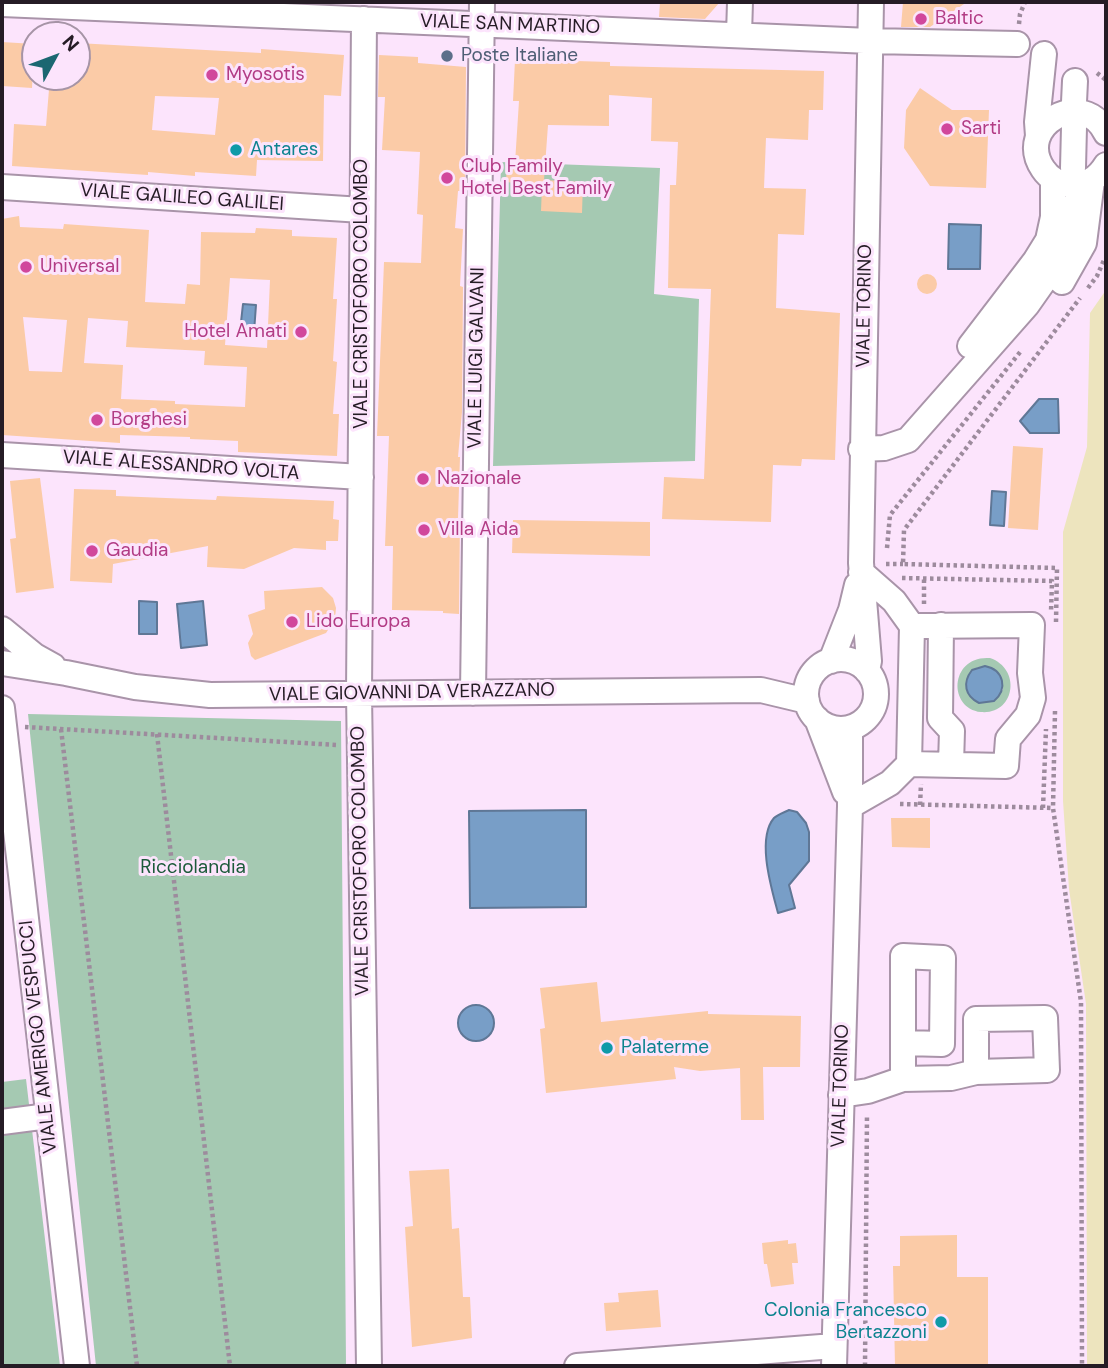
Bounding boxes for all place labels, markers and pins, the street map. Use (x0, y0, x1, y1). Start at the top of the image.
place label: Baltic (935, 8, 984, 30)
marker: Baltic (913, 11, 929, 27)
place label: Poste Italiane (461, 45, 578, 67)
marker: Poste Italiane (439, 48, 455, 64)
place label: Myosotis (226, 64, 305, 86)
marker: Myosotis (204, 67, 220, 83)
place label: Sarti (961, 118, 1001, 140)
marker: Sarti (939, 121, 955, 137)
place label: Antares (250, 139, 318, 161)
marker: Antares (228, 142, 244, 158)
place label: Club Family Hotel Best Family (461, 156, 612, 200)
marker: Club Family Hotel Best Family (439, 170, 455, 186)
place label: Universal (40, 256, 119, 278)
marker: Universal (18, 259, 34, 275)
place label: Hotel Amati (184, 321, 287, 343)
marker: Hotel Amati (293, 324, 309, 340)
place label: Borghesi (111, 409, 187, 431)
marker: Borghesi (89, 412, 105, 428)
place label: Nazionale (437, 468, 521, 490)
marker: Nazionale (415, 471, 431, 487)
place label: Villa Aida (438, 519, 519, 541)
marker: Villa Aida (416, 522, 432, 538)
place label: Gaudia (106, 540, 168, 562)
marker: Gaudia (84, 543, 100, 559)
place label: Lido Europa (306, 611, 411, 633)
marker: Lido Europa (284, 614, 300, 630)
place label: Palaterme (621, 1037, 709, 1059)
marker: Palaterme (599, 1040, 615, 1056)
place label: Colonia Francesco Bertazzoni (764, 1300, 927, 1344)
marker: Colonia Francesco Bertazzoni (933, 1314, 949, 1330)

